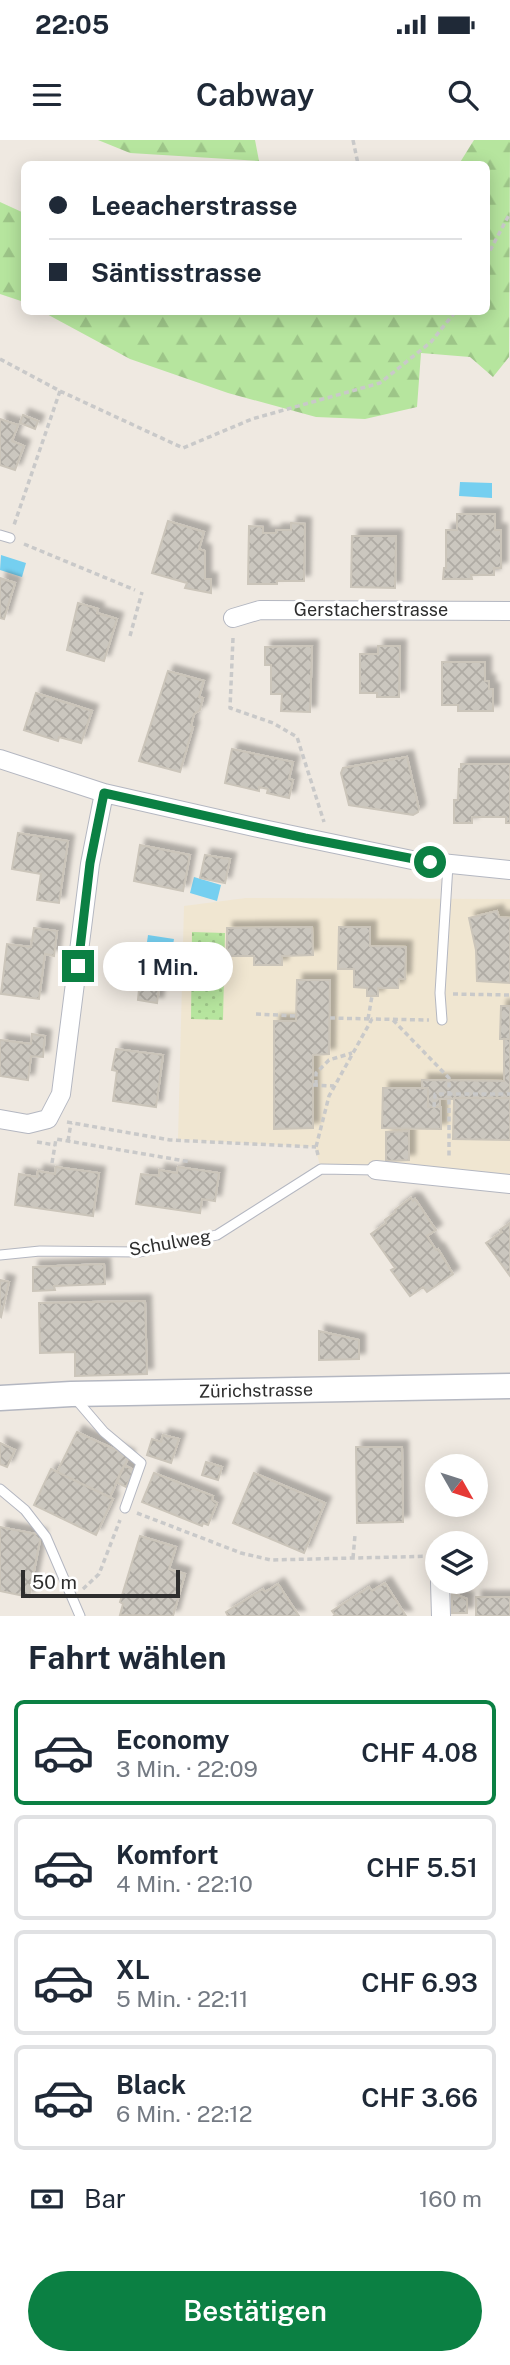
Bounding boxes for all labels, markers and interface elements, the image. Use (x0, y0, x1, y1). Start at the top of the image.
text: 22:05 (35, 9, 109, 40)
icon: menu (28, 76, 66, 114)
text: Cabway (196, 76, 314, 113)
icon: search (444, 76, 482, 114)
text: Leeacherstrasse (91, 190, 297, 221)
text: Säntisstrasse (91, 257, 262, 288)
street label: Gerstacherstrasse (294, 599, 448, 620)
route start (414, 846, 446, 878)
callout: 1 Min. (102, 942, 232, 990)
route end (62, 950, 94, 982)
text: 1 Min. (137, 953, 199, 980)
street label: Schulweg (127, 1225, 213, 1260)
street label: Zürichstrasse (198, 1379, 313, 1402)
north arrow (425, 1454, 488, 1517)
map controls (425, 1454, 488, 1594)
button: layers (425, 1531, 488, 1594)
scale bar (21, 1567, 180, 1599)
text: 50 m (32, 1571, 77, 1593)
text: Fahrt wählen (28, 1639, 227, 1676)
icon: car (32, 1721, 95, 1784)
text: Economy (116, 1724, 229, 1755)
text: CHF 4.08 (361, 1737, 478, 1768)
text: 3 Min. · 22:09 (116, 1755, 258, 1782)
icon: car (32, 1836, 95, 1899)
text: Komfort (116, 1839, 218, 1870)
text: CHF 5.51 (366, 1852, 478, 1883)
text: 4 Min. · 22:10 (116, 1870, 253, 1897)
icon: car (32, 1951, 95, 2014)
text: XL (116, 1954, 150, 1985)
text: CHF 6.93 (361, 1967, 478, 1998)
text: 5 Min. · 22:11 (116, 1985, 248, 2012)
icon: car (32, 2066, 95, 2129)
text: Black (116, 2069, 186, 2100)
text: CHF 3.66 (361, 2082, 478, 2113)
text: 6 Min. · 22:12 (116, 2100, 252, 2127)
icon: cash (28, 2180, 66, 2218)
text: Bar (84, 2183, 126, 2214)
text: 160 m (419, 2185, 482, 2212)
button: Bestätigen (28, 2271, 482, 2351)

